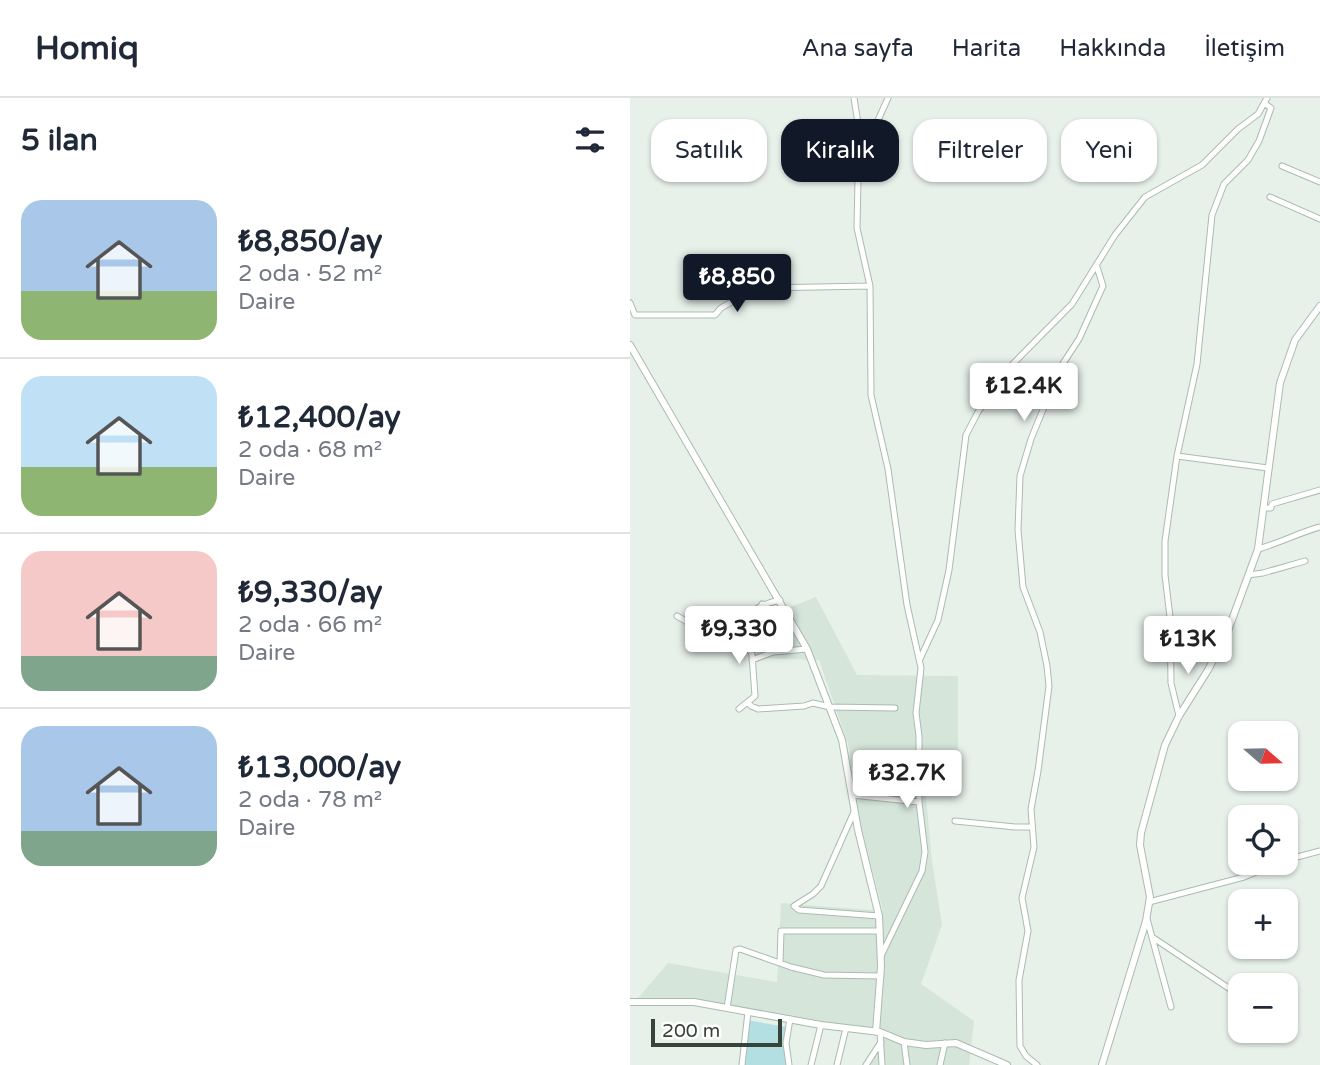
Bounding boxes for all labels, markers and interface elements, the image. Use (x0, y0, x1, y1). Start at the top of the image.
text: Homiq (35, 29, 139, 68)
text: Ana sayfa (802, 34, 914, 63)
text: Harita (952, 34, 1021, 63)
text: Hakkında (1059, 34, 1166, 63)
text: İletişim (1204, 34, 1285, 63)
chip: Satılık (651, 119, 767, 182)
chip: Kiralık (781, 119, 899, 182)
chip: Filtreler (913, 119, 1047, 182)
chip: Yeni (1061, 119, 1157, 182)
icon: filters (571, 121, 609, 159)
text: 5 ilan (21, 122, 98, 159)
text: ₺8,850/ay (238, 223, 382, 260)
icon: home (77, 228, 161, 312)
pin: ₺8,850 (680, 254, 794, 314)
text: 2 oda · 52 m² (238, 260, 382, 288)
text: ₺8,850 (699, 263, 775, 291)
text: Daire (238, 288, 295, 316)
pin: ₺12.4K (967, 364, 1081, 423)
text: ₺12.4K (986, 372, 1062, 400)
text: ₺12,400/ay (238, 399, 401, 436)
icon: home (77, 404, 161, 488)
text: 2 oda · 68 m² (238, 436, 382, 464)
text: Daire (238, 464, 295, 492)
text: ₺9,330/ay (238, 574, 382, 611)
icon: home (77, 579, 161, 663)
pin: ₺9,330 (682, 606, 796, 666)
text: 2 oda · 66 m² (238, 611, 382, 639)
text: ₺9,330 (701, 615, 777, 643)
pin: ₺13K (1147, 616, 1229, 676)
text: ₺13K (1160, 625, 1216, 653)
text: Daire (238, 639, 295, 667)
north arrow (1228, 721, 1298, 791)
map controls (1228, 721, 1298, 1043)
text: ₺13,000/ay (238, 749, 401, 786)
pin: ₺32.7K (850, 750, 964, 810)
icon: home (77, 754, 161, 838)
text: ₺32.7K (869, 759, 945, 787)
text: 2 oda · 78 m² (238, 786, 382, 814)
button: locate (1228, 805, 1298, 875)
text: Daire (238, 814, 295, 842)
button: + (1228, 889, 1298, 959)
button: − (1228, 973, 1298, 1043)
scale bar (651, 1016, 782, 1048)
text: 200 m (662, 1020, 720, 1042)

